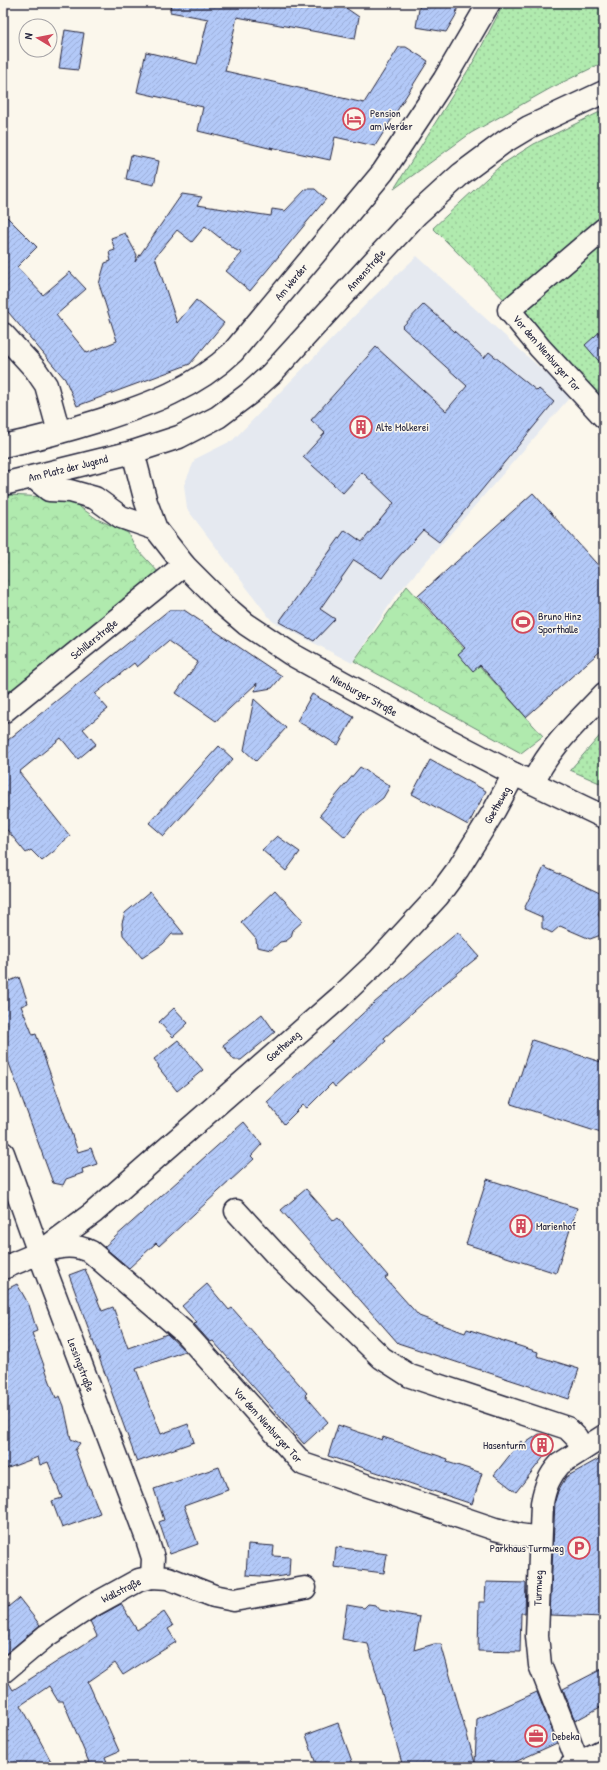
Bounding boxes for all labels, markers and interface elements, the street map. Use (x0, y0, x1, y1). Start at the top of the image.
north arrow (18, 18, 58, 58)
text: N (21, 32, 36, 40)
hotel icon: Pension am Werder (341, 106, 367, 132)
place label: Pension am Werder (370, 106, 413, 133)
street label: Annenstraße (344, 246, 389, 294)
street label: Am Werder (272, 260, 311, 303)
street label: Vor dem Nienburger Tor (510, 312, 585, 395)
building icon: Alte Molkerei (348, 414, 374, 440)
place label: Alte Molkerei (376, 420, 429, 434)
street label: Am Platz der Jugend (27, 451, 110, 485)
sports icon: Bruno Hinz Sporthalle (510, 609, 536, 635)
place label: Bruno Hinz Sporthalle (538, 609, 582, 636)
street label: Schillerstraße (68, 615, 121, 662)
street label: Nienburger Straße (328, 671, 400, 719)
street label: Goetheweg (481, 784, 513, 826)
street label: Goetheweg (263, 1027, 303, 1065)
building icon: Marienhof (508, 1213, 534, 1239)
place label: Marienhof (536, 1219, 576, 1233)
street label: Lessingstraße (64, 1336, 98, 1394)
street label: Vor dem Nienburger Tor (230, 1384, 306, 1466)
building icon: Hasenturm (529, 1432, 555, 1458)
place label: Hasenturm (483, 1438, 527, 1452)
parking icon: Parkhaus Turmweg (566, 1535, 592, 1561)
place label: Parkhaus Turmweg (490, 1541, 564, 1555)
street label: Turmweg (530, 1570, 546, 1606)
street label: Wallstraße (99, 1574, 144, 1606)
office icon: Debeka (523, 1723, 549, 1749)
place label: Debeka (552, 1729, 580, 1743)

